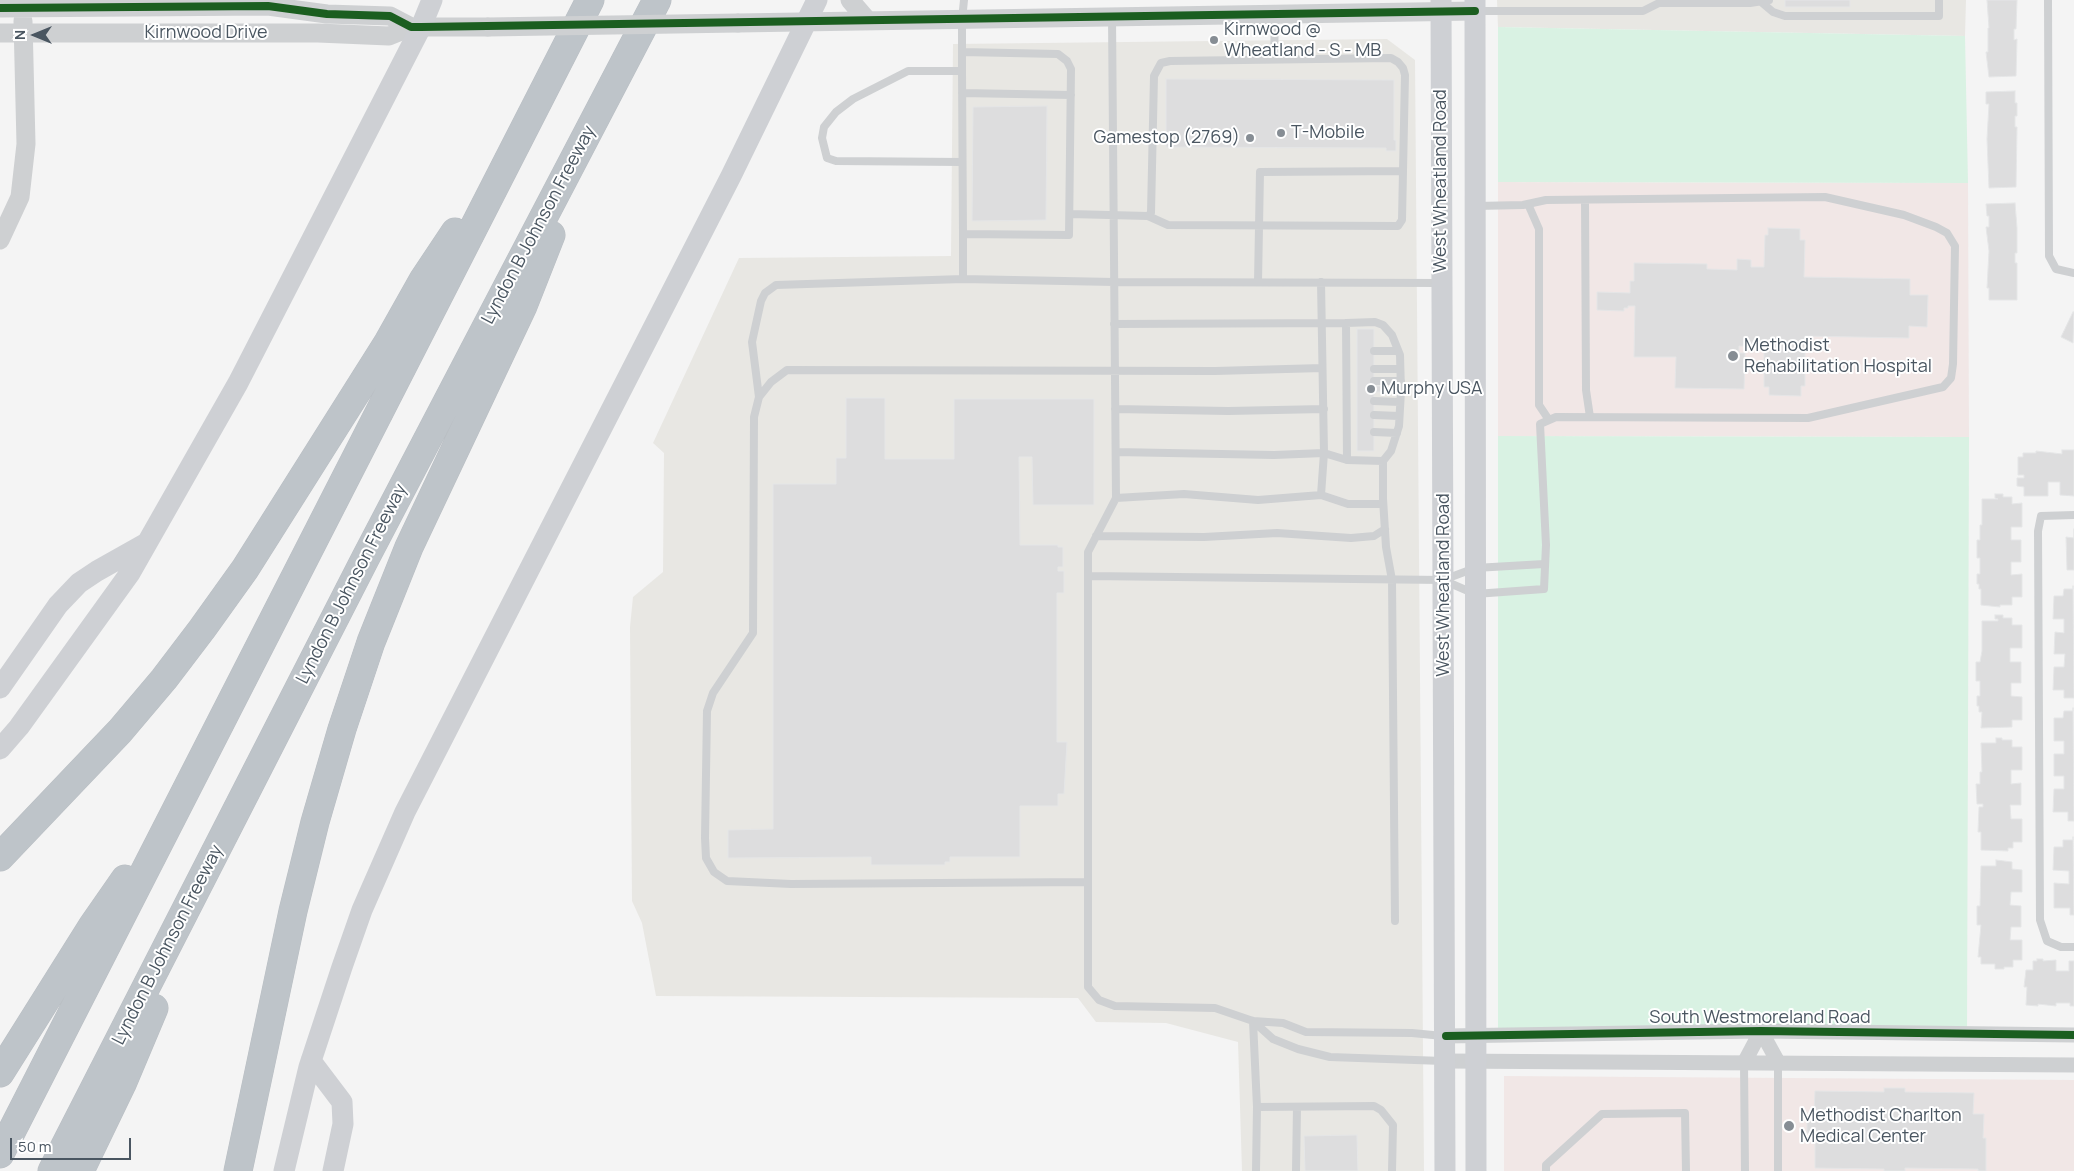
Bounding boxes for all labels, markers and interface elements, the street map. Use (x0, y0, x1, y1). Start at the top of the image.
north arrow (10, 10, 60, 60)
place label: Kirnwood @ Wheatland - S - MB (1224, 19, 1381, 62)
street label: Kirnwood Drive (144, 22, 268, 44)
text: N (10, 30, 29, 40)
marker: Kirnwood @ Wheatland - S - MB (1208, 34, 1220, 46)
street label: West Wheatland Road (1430, 89, 1452, 273)
street label: Lyndon B Johnson Freeway (477, 122, 601, 328)
place label: T-Mobile (1291, 122, 1365, 144)
place label: Gamestop (2769) (1094, 127, 1240, 149)
marker: T-Mobile (1275, 127, 1287, 139)
marker: Gamestop (2769) (1244, 132, 1256, 144)
place label: Methodist Rehabilitation Hospital (1744, 335, 1932, 378)
marker: Methodist Rehabilitation Hospital (1726, 349, 1740, 363)
place label: Murphy USA (1381, 378, 1482, 400)
marker: Murphy USA (1365, 383, 1377, 395)
street label: Lyndon B Johnson Freeway (292, 480, 412, 688)
street label: West Wheatland Road (1433, 493, 1455, 677)
street label: Lyndon B Johnson Freeway (108, 841, 228, 1049)
street label: South Westmoreland Road (1649, 1007, 1871, 1029)
place label: Methodist Charlton Medical Center (1800, 1105, 1962, 1148)
marker: Methodist Charlton Medical Center (1782, 1119, 1796, 1133)
scale bar (12, 1128, 134, 1160)
text: 50 m (18, 1136, 52, 1157)

